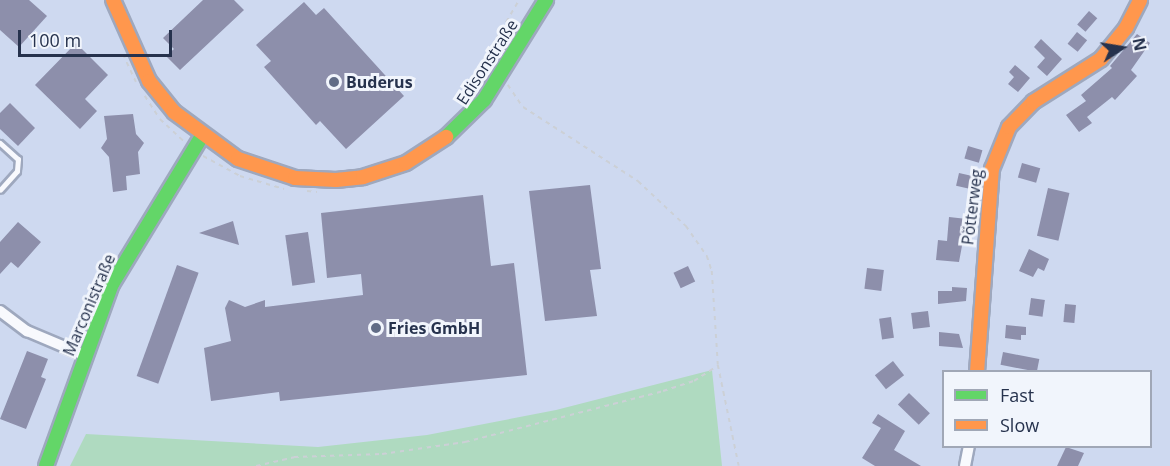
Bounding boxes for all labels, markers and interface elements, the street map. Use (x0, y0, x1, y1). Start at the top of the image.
street label: Edisonstraße (452, 16, 522, 108)
scale bar (21, 18, 176, 56)
north arrow (1092, 18, 1152, 78)
text: 100 m (29, 28, 81, 52)
text: N (1127, 36, 1152, 53)
place label: Buderus (346, 72, 413, 92)
marker: Buderus (327, 75, 341, 89)
street label: Pötterweg (958, 168, 986, 246)
street label: Marconistraße (59, 251, 119, 359)
place label: Fries GmbH (388, 318, 480, 338)
marker: Fries GmbH (369, 321, 383, 335)
legend (942, 370, 1152, 448)
text: Fast (1000, 383, 1034, 407)
text: Slow (1000, 413, 1039, 437)

